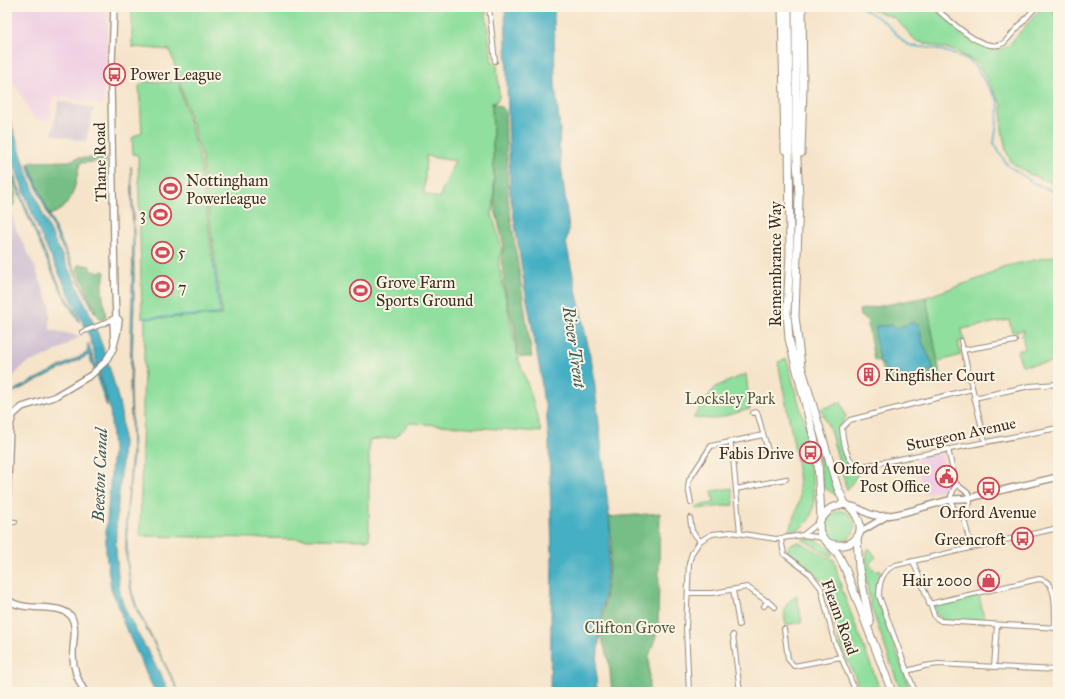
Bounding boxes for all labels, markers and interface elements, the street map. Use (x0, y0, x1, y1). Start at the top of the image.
bus stop icon: Power League (101, 61, 127, 87)
place label: Power League (130, 65, 222, 85)
street label: Thane Road (90, 122, 110, 202)
place label: Nottingham Powerleague (186, 171, 269, 209)
sports icon: Nottingham Powerleague (158, 176, 184, 202)
sports icon: 3 (148, 201, 174, 227)
street label: Remembrance Way (766, 201, 785, 327)
place label: 3 (140, 205, 146, 224)
sports icon: 5 (149, 239, 175, 265)
place label: 5 (178, 243, 186, 262)
place label: Grove Farm Sports Ground (376, 273, 473, 310)
sports icon: 7 (150, 274, 176, 300)
place label: 7 (178, 278, 187, 297)
sports icon: Grove Farm Sports Ground (348, 278, 374, 304)
water label: River Trent (558, 304, 590, 391)
building icon: Kingfisher Court (856, 362, 882, 388)
place label: Kingfisher Court (884, 366, 996, 386)
park label: Locksley Park (685, 389, 776, 408)
street label: Sturgeon Avenue (904, 413, 1018, 456)
water label: Beeston Canal (88, 426, 112, 523)
bus stop icon: Fabis Drive (797, 440, 823, 466)
place label: Fabis Drive (719, 444, 794, 463)
place label: Orford Avenue Post Office (833, 459, 930, 496)
public building icon: Orford Avenue Post Office (933, 464, 959, 490)
bus stop icon: Orford Avenue (975, 475, 1001, 501)
place label: Orford Avenue (939, 503, 1037, 522)
bus stop icon: Greencroft (1009, 526, 1035, 552)
place label: Greencroft (935, 530, 1006, 549)
shop icon: Hair 2000 (975, 567, 1001, 593)
place label: Hair 2000 (902, 571, 972, 590)
street label: Fleam Road (818, 577, 862, 657)
park label: Clifton Grove (585, 618, 676, 637)

